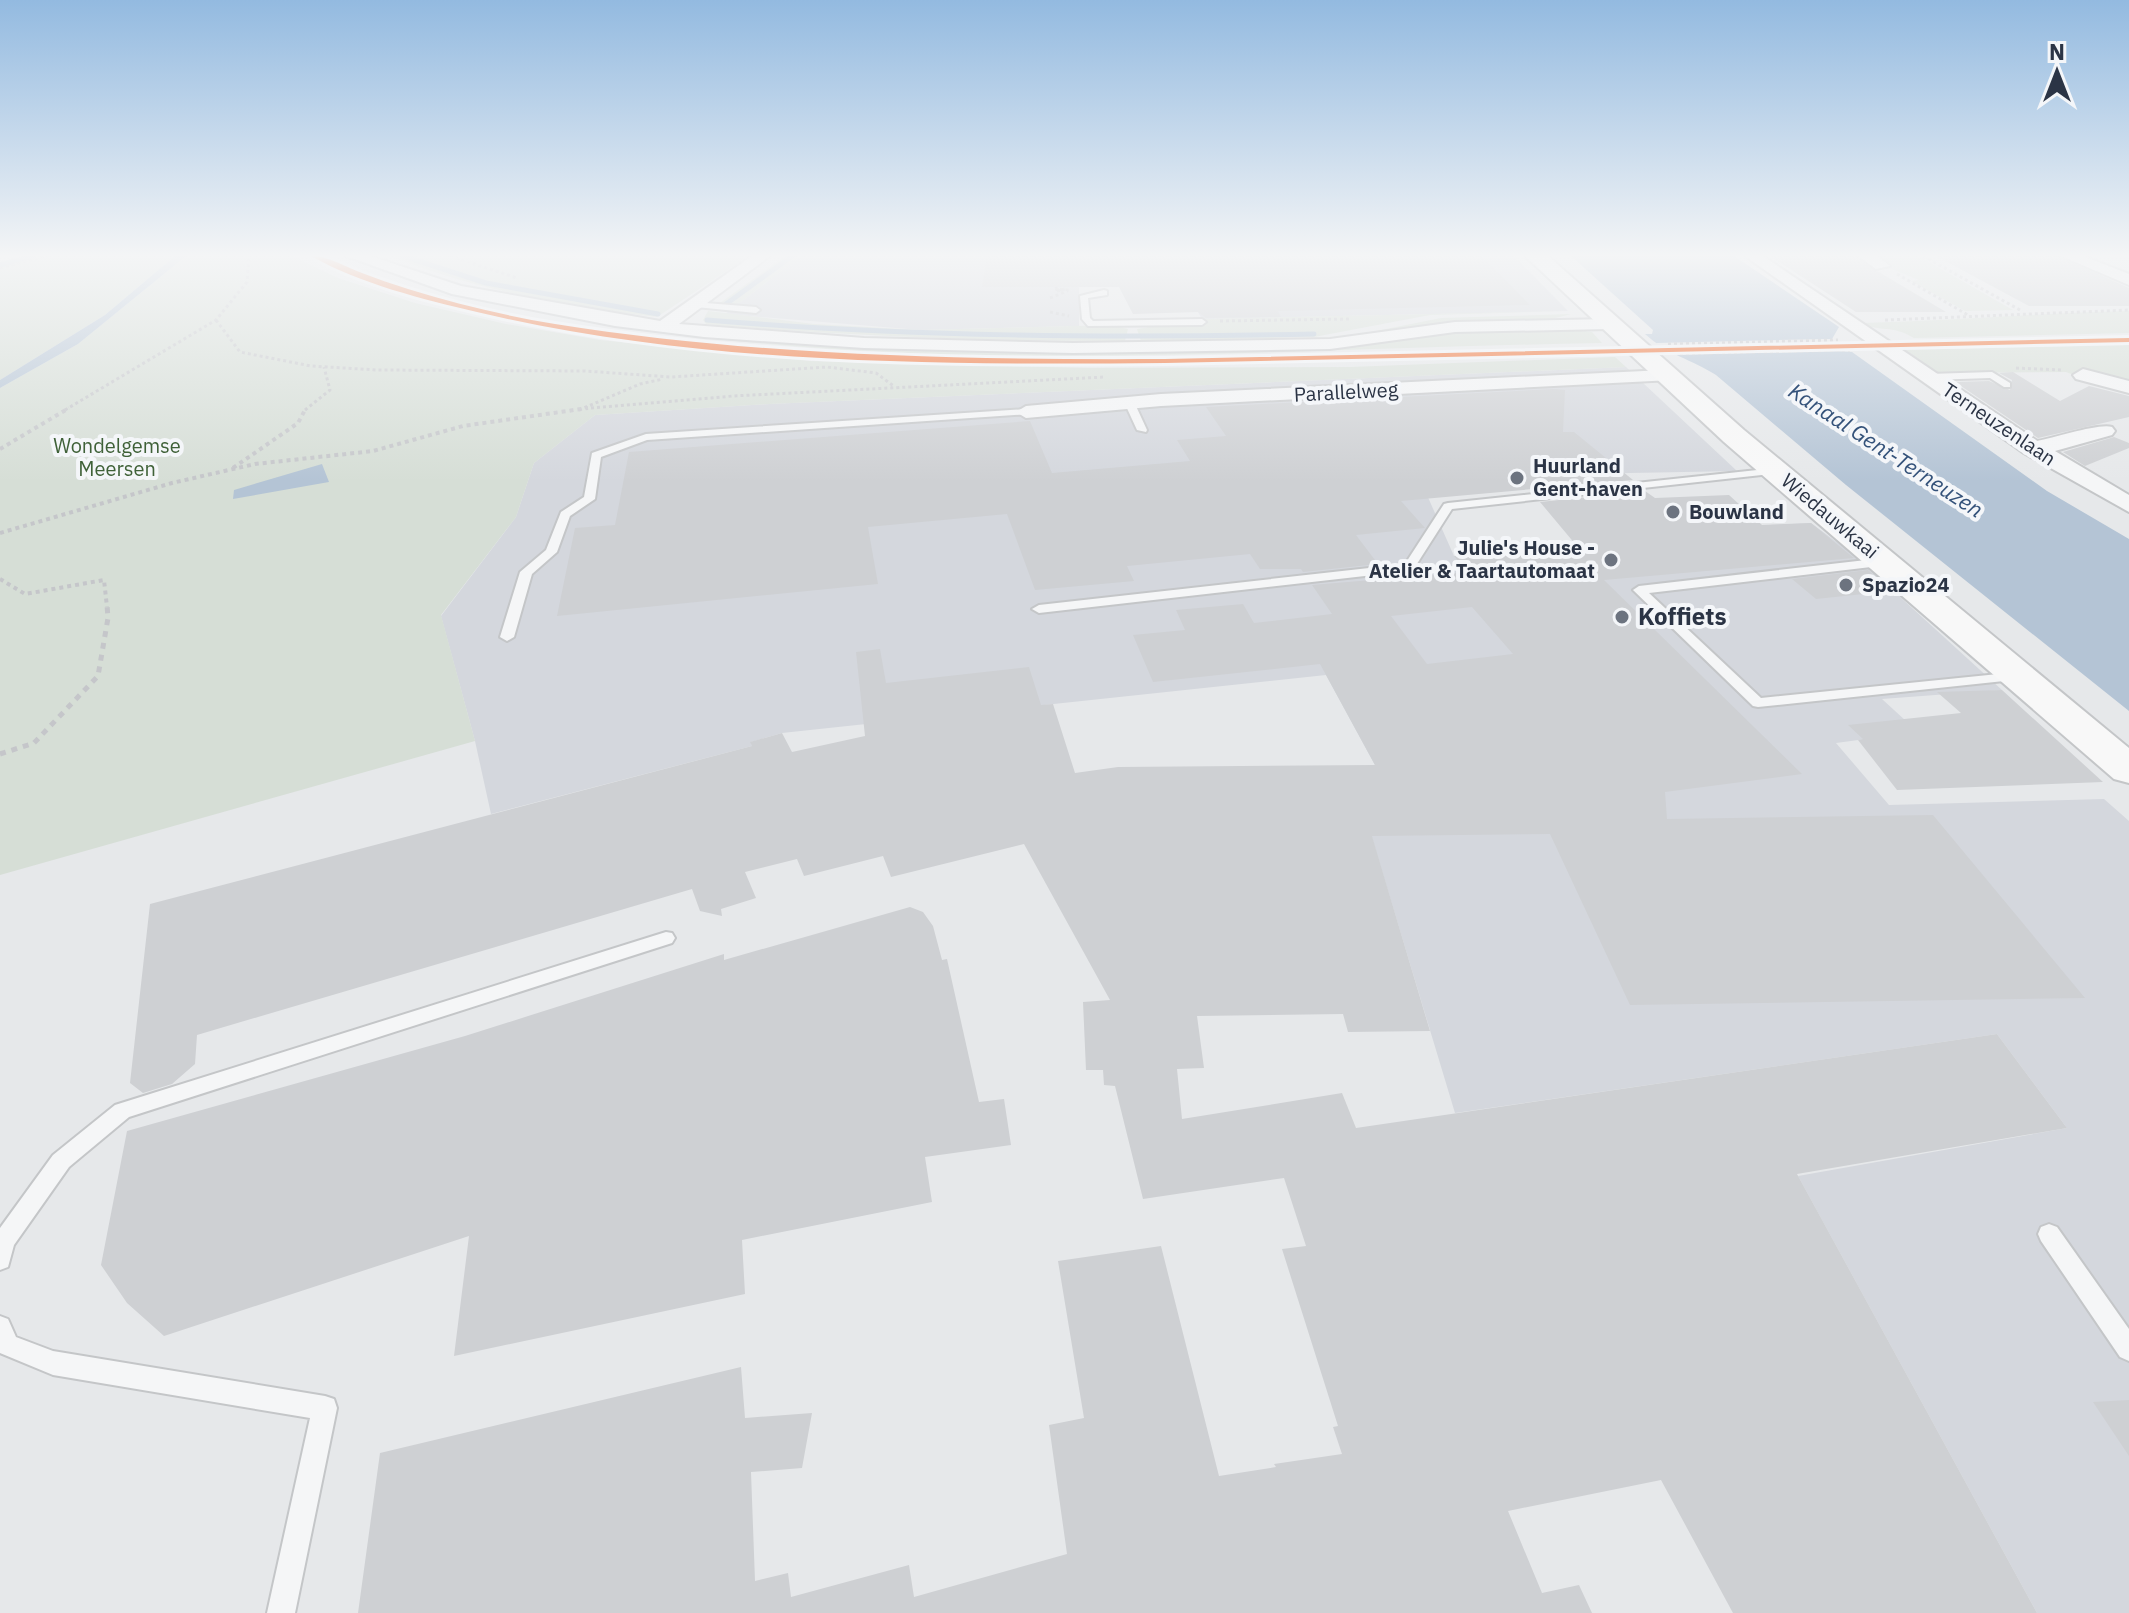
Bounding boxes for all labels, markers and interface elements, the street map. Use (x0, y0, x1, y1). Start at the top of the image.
north arrow (2017, 32, 2097, 112)
text: N (2049, 37, 2065, 66)
street label: Parallelweg (1293, 375, 1399, 408)
water label: Kanaal Gent-Terneuzen (1783, 376, 1989, 523)
street label: Terneuzenlaan (1937, 376, 2061, 472)
park label: Wondelgemse Meersen (53, 432, 181, 482)
place label: Huurland Gent-haven (1533, 452, 1643, 502)
street label: Wiedauwkaai (1776, 467, 1885, 564)
marker: Huurland Gent-haven (1508, 469, 1526, 487)
place label: Bouwland (1689, 498, 1784, 525)
marker: Bouwland (1664, 503, 1682, 521)
place label: Julie's House - Atelier & Taartautomaat (1369, 534, 1595, 584)
marker: Julie's House - Atelier & Taartautomaat (1602, 551, 1620, 569)
place label: Spazio24 (1862, 571, 1949, 598)
marker: Spazio24 (1837, 576, 1855, 594)
place label: Koffiets (1638, 600, 1727, 632)
marker: Koffiets (1613, 608, 1631, 626)

